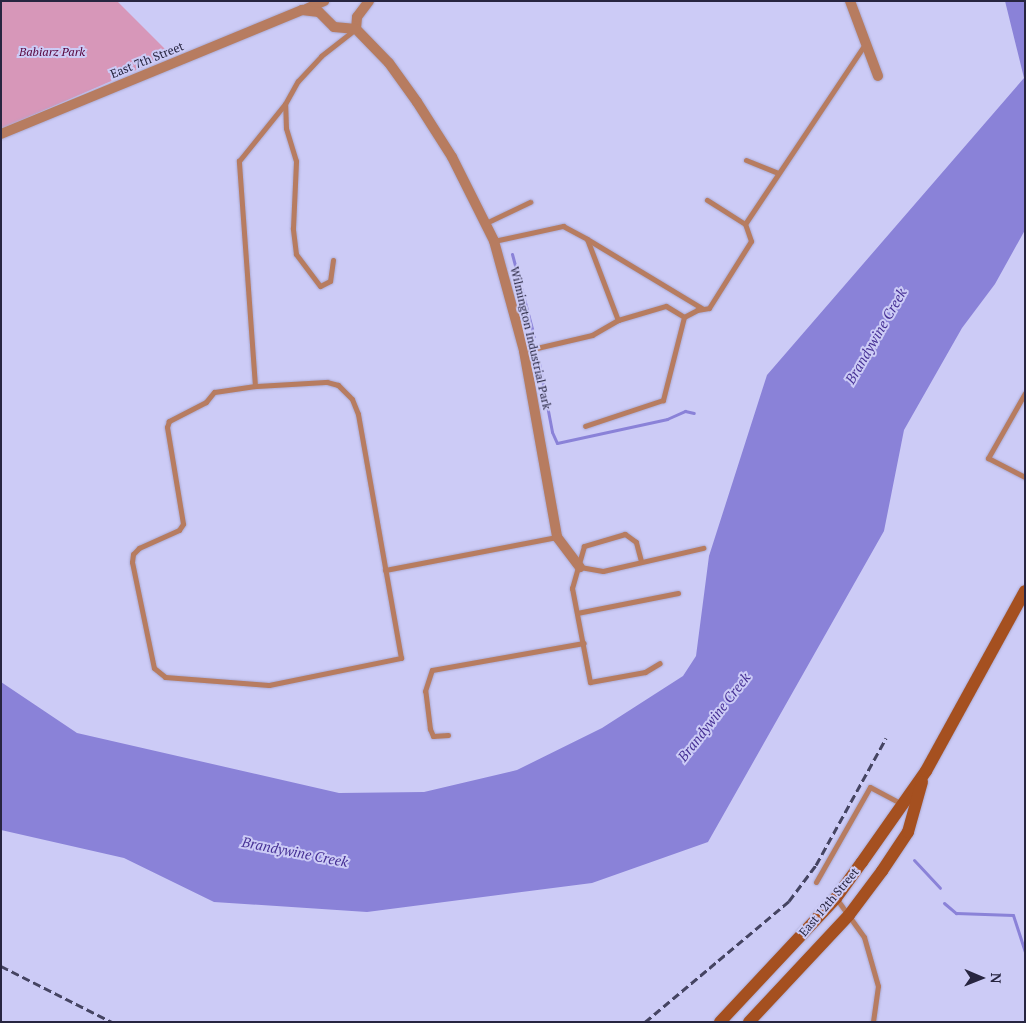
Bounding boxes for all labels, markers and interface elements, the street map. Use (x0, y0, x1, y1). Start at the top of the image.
street label: East 7th Street (108, 39, 186, 81)
park label: Babiarz Park (19, 45, 85, 59)
street label: Wilmington Industrial Park (508, 265, 554, 411)
water label: Brandywine Creek (842, 285, 910, 387)
water label: Brandywine Creek (674, 669, 754, 765)
water label: Brandywine Creek (241, 833, 349, 871)
street label: East 12th Street (796, 865, 862, 939)
north arrow (956, 953, 1006, 1003)
text: N (987, 973, 1006, 984)

